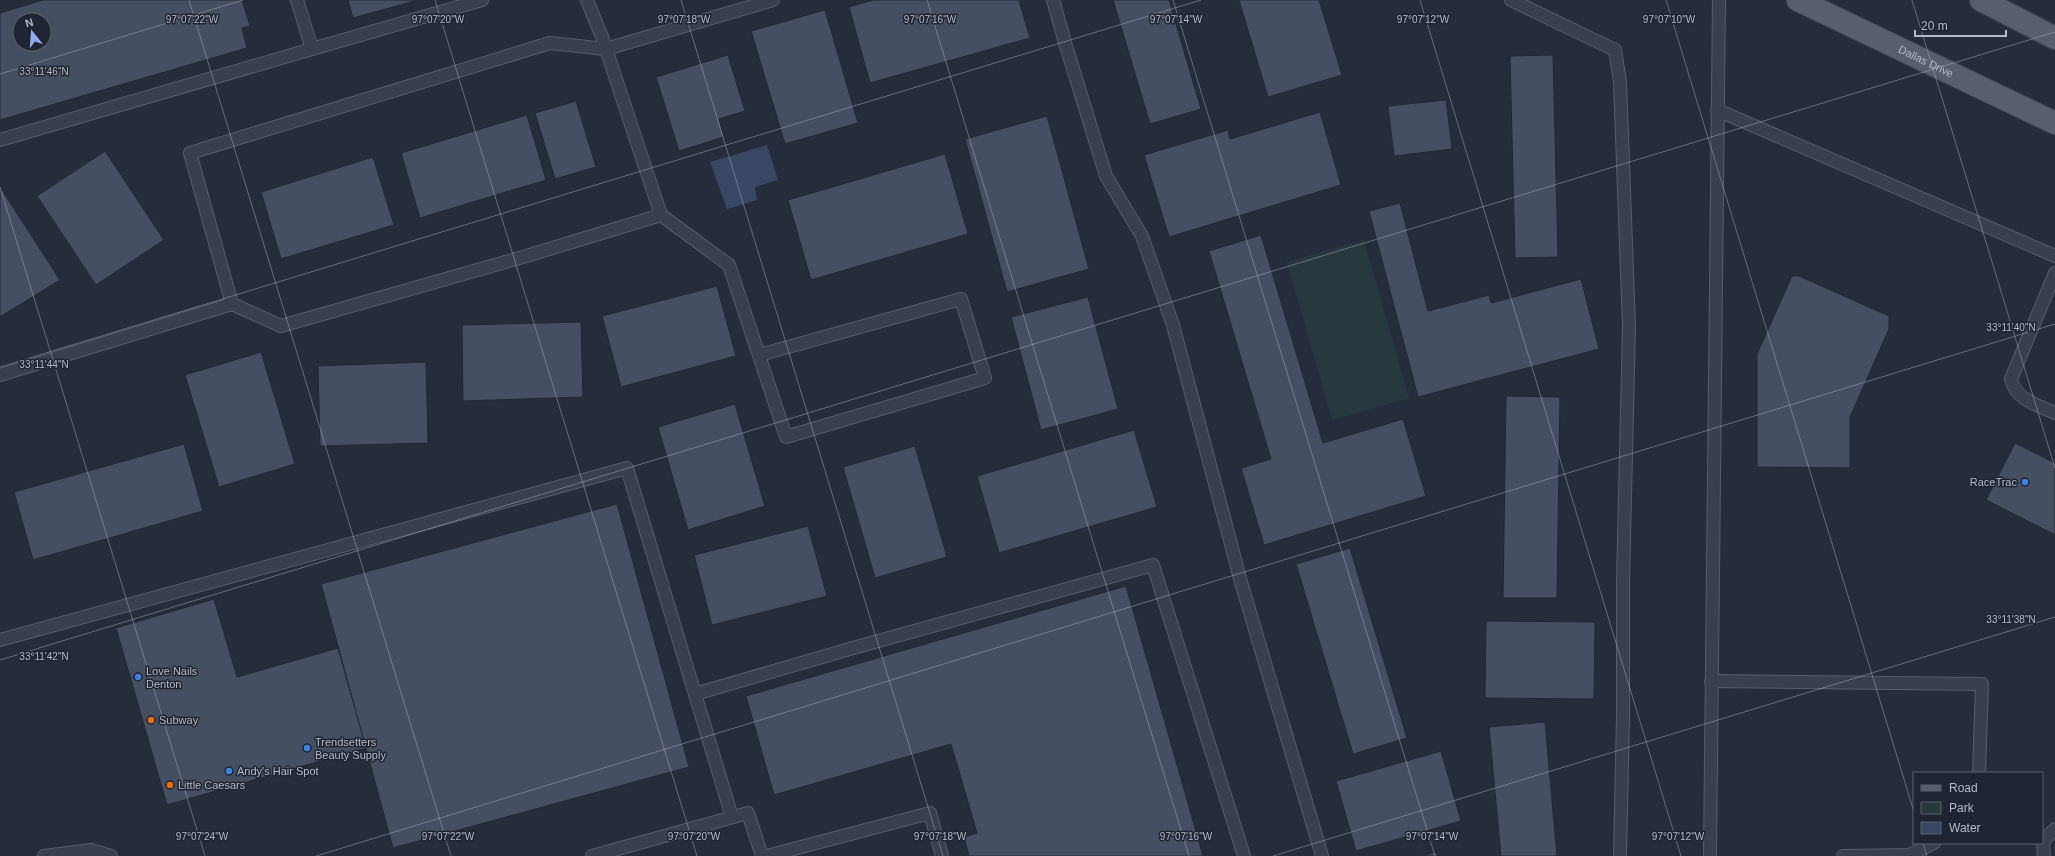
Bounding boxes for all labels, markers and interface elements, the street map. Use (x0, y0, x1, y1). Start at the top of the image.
north arrow (12, 12, 52, 52)
scale bar (1915, 12, 2006, 38)
text: 97°07'22"W (166, 14, 219, 25)
text: 97°07'20"W (412, 14, 465, 25)
text: 97°07'18"W (658, 14, 711, 25)
text: 97°07'16"W (904, 14, 957, 25)
text: 97°07'14"W (1150, 14, 1203, 25)
text: 97°07'12"W (1397, 14, 1450, 25)
text: 97°07'10"W (1643, 14, 1696, 25)
text: N (24, 16, 35, 29)
text: 20 m (1921, 19, 1948, 33)
street label: Dallas Drive (1897, 43, 1955, 80)
text: 33°11'46"N (19, 66, 69, 77)
text: 33°11'40"N (1986, 322, 2036, 333)
text: 33°11'44"N (19, 359, 69, 370)
place label: RaceTrac (1970, 476, 2017, 488)
marker: RaceTrac (2020, 477, 2030, 487)
text: 33°11'38"N (1986, 614, 2036, 625)
text: 33°11'42"N (19, 651, 69, 662)
place label: Love Nails Denton (146, 665, 198, 690)
marker: Love Nails Denton (133, 672, 143, 682)
place label: Subway (159, 714, 199, 726)
marker: Subway (146, 715, 156, 725)
place label: Trendsetters Beauty Supply (315, 736, 386, 761)
marker: Trendsetters Beauty Supply (302, 743, 312, 753)
place label: Andy's Hair Spot (237, 765, 319, 777)
marker: Andy's Hair Spot (224, 766, 234, 776)
legend (1913, 772, 2043, 844)
place label: Little Caesars (178, 779, 246, 791)
marker: Little Caesars (165, 780, 175, 790)
text: Road (1949, 781, 1978, 795)
text: Park (1949, 801, 1975, 815)
text: Water (1949, 821, 1981, 835)
text: 97°07'24"W (176, 831, 229, 842)
text: 97°07'22"W (422, 831, 475, 842)
text: 97°07'20"W (668, 831, 721, 842)
text: 97°07'18"W (914, 831, 967, 842)
text: 97°07'16"W (1160, 831, 1213, 842)
text: 97°07'14"W (1406, 831, 1459, 842)
text: 97°07'12"W (1652, 831, 1705, 842)

